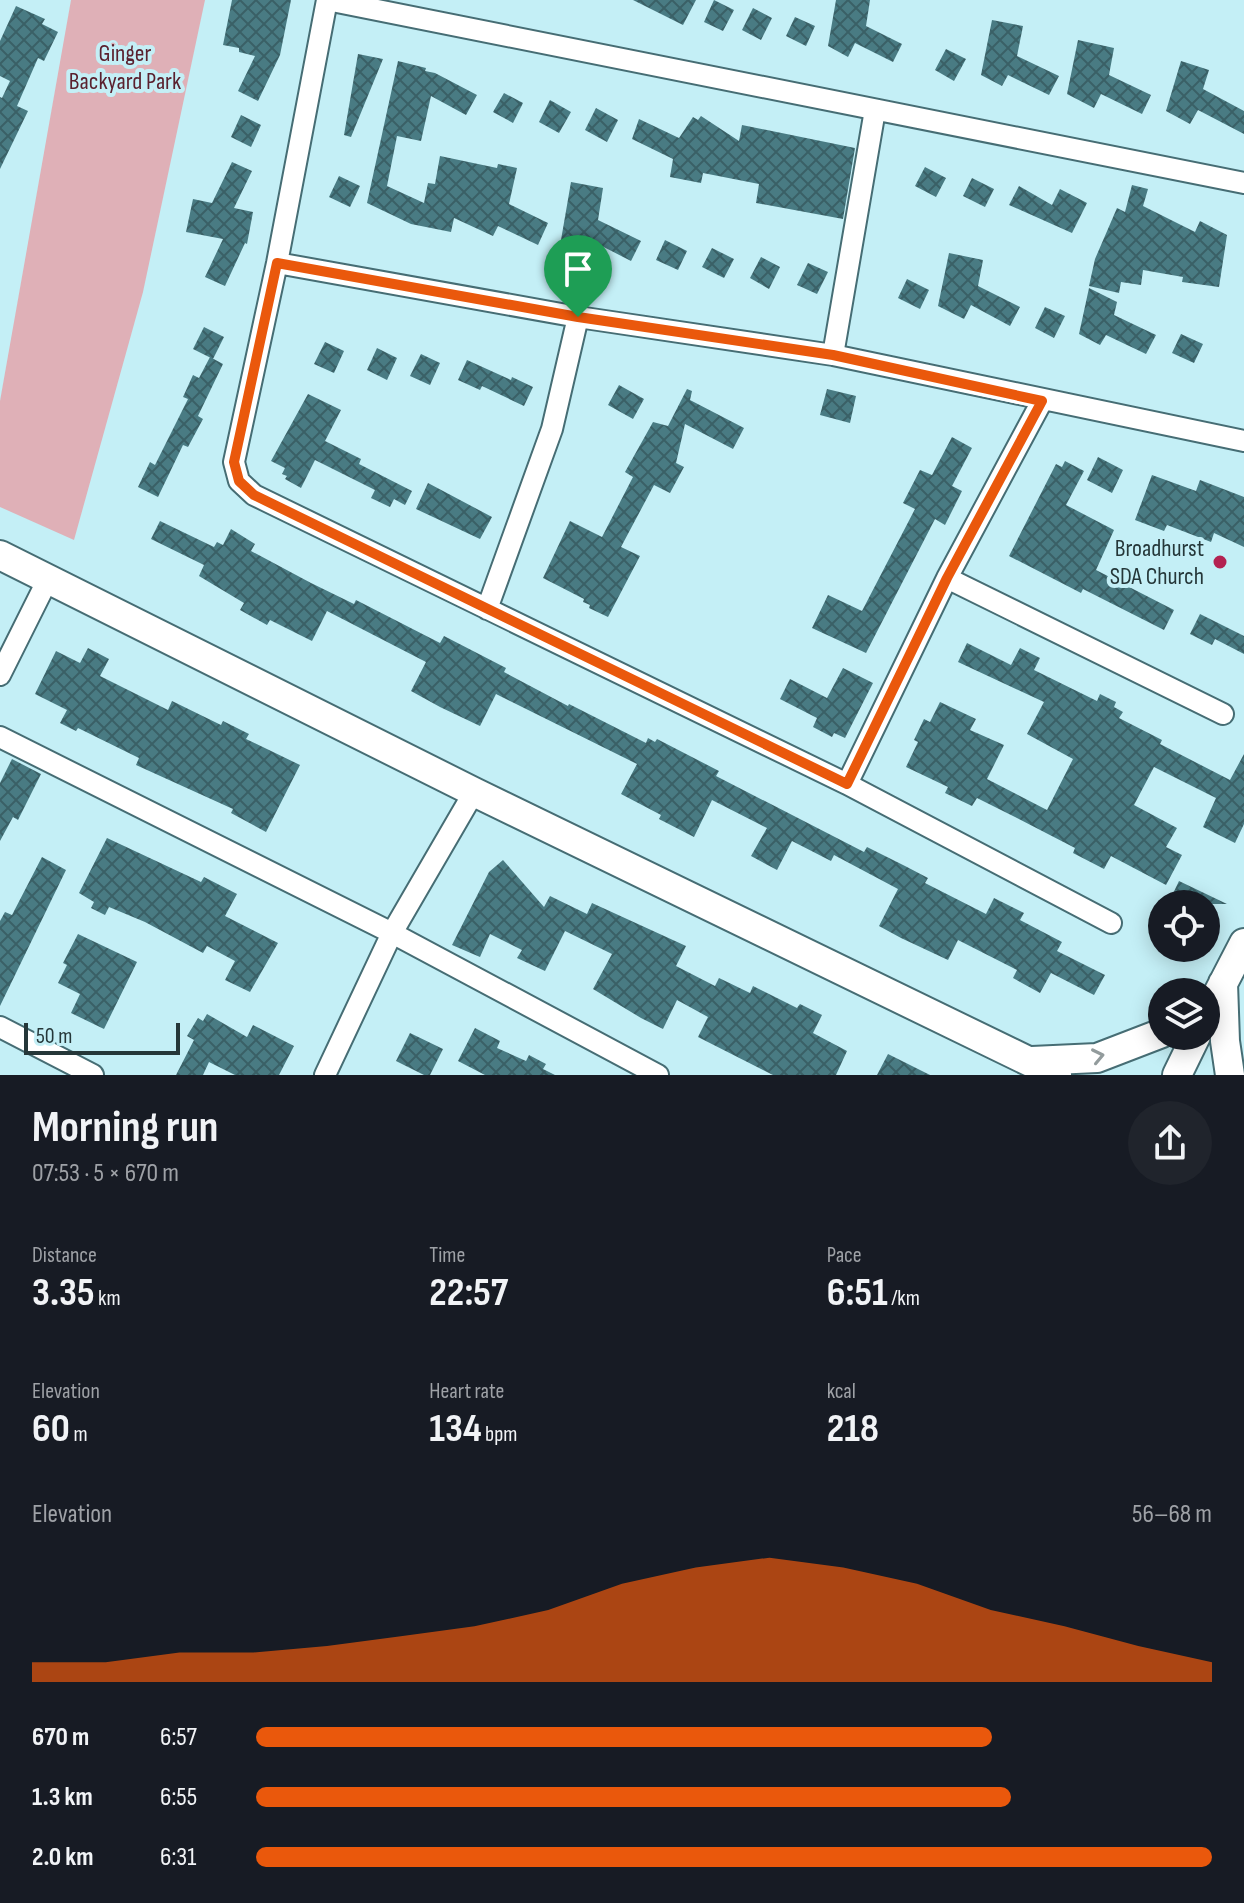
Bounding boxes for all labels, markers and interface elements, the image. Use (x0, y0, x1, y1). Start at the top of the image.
park label: Ginger Backyard Park (69, 39, 181, 96)
pin (544, 235, 612, 317)
icon: arrive (556, 247, 600, 291)
place label: Broadhurst SDA Church (1110, 534, 1204, 591)
marker: Broadhurst SDA Church (1211, 553, 1229, 571)
map controls (1148, 890, 1220, 1050)
button: locate (1148, 890, 1220, 962)
button: layers (1148, 978, 1220, 1050)
scale bar (24, 1019, 180, 1055)
text: 50 m (36, 1023, 72, 1050)
one-way arrow (1090, 1048, 1104, 1065)
text: Morning run (32, 1101, 218, 1154)
button: share (1128, 1101, 1212, 1185)
text: 07:53 · 5 × 670 m (32, 1158, 179, 1189)
text: Distance (32, 1242, 97, 1269)
text: Time (429, 1242, 465, 1269)
text: Pace (827, 1242, 862, 1269)
text: 3.35 (32, 1269, 95, 1317)
text: 22:57 (429, 1269, 508, 1317)
text: 6:51 (827, 1269, 888, 1317)
text: km (95, 1285, 121, 1312)
text: /km (888, 1285, 920, 1312)
text: Elevation (32, 1378, 100, 1405)
text: Heart rate (429, 1378, 504, 1405)
text: kcal (827, 1378, 856, 1405)
text: 60 (32, 1405, 70, 1453)
text: 134 (429, 1405, 482, 1453)
text: 218 (827, 1405, 879, 1453)
text: m (70, 1421, 88, 1448)
text: bpm (482, 1421, 517, 1448)
text: Elevation (32, 1499, 112, 1530)
text: 56–68 m (1132, 1499, 1212, 1530)
text: 670 m (32, 1722, 89, 1753)
text: 6:57 (160, 1722, 197, 1753)
text: 1.3 km (32, 1782, 93, 1813)
text: 6:55 (160, 1782, 197, 1813)
text: 2.0 km (32, 1842, 93, 1873)
text: 6:31 (160, 1842, 196, 1873)

